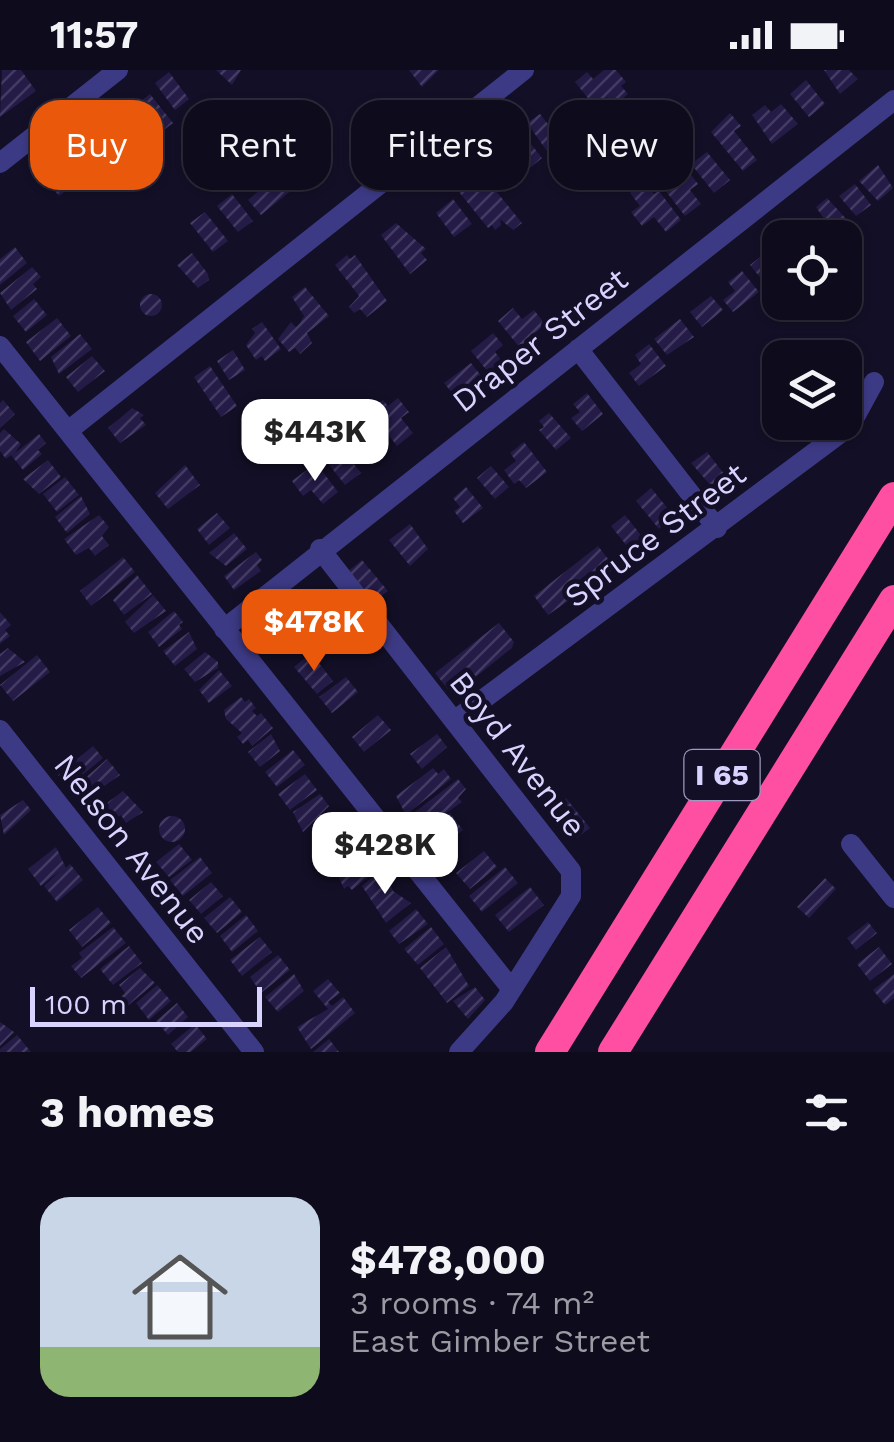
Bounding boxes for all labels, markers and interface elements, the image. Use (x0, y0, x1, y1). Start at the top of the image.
text: 11:57 (50, 13, 138, 57)
chip: Buy (30, 100, 163, 190)
chip: Rent (183, 100, 331, 190)
chip: Filters (351, 100, 529, 190)
chip: New (549, 100, 693, 190)
map controls (762, 220, 862, 440)
button: locate (762, 220, 862, 320)
street label: Draper Street (445, 260, 635, 420)
button: layers (762, 340, 862, 440)
pin: $443K (245, 399, 385, 484)
text: $443K (263, 412, 367, 450)
street label: Spruce Street (557, 455, 753, 615)
pin: $478K (244, 589, 384, 674)
text: $478K (264, 602, 364, 640)
street label: Boyd Avenue (442, 664, 594, 844)
street label: Nelson Avenue (46, 747, 218, 951)
road number: I 65 (684, 750, 760, 800)
pin: $428K (315, 812, 455, 897)
text: $428K (334, 825, 436, 863)
scale bar (30, 982, 262, 1026)
text: 100 m (45, 988, 127, 1021)
icon: filters (799, 1085, 854, 1140)
text: 3 homes (40, 1088, 214, 1137)
text: $478,000 (350, 1235, 546, 1284)
icon: home (120, 1237, 240, 1357)
text: 3 rooms · 74 m² (350, 1284, 594, 1322)
text: East Gimber Street (350, 1322, 650, 1360)

